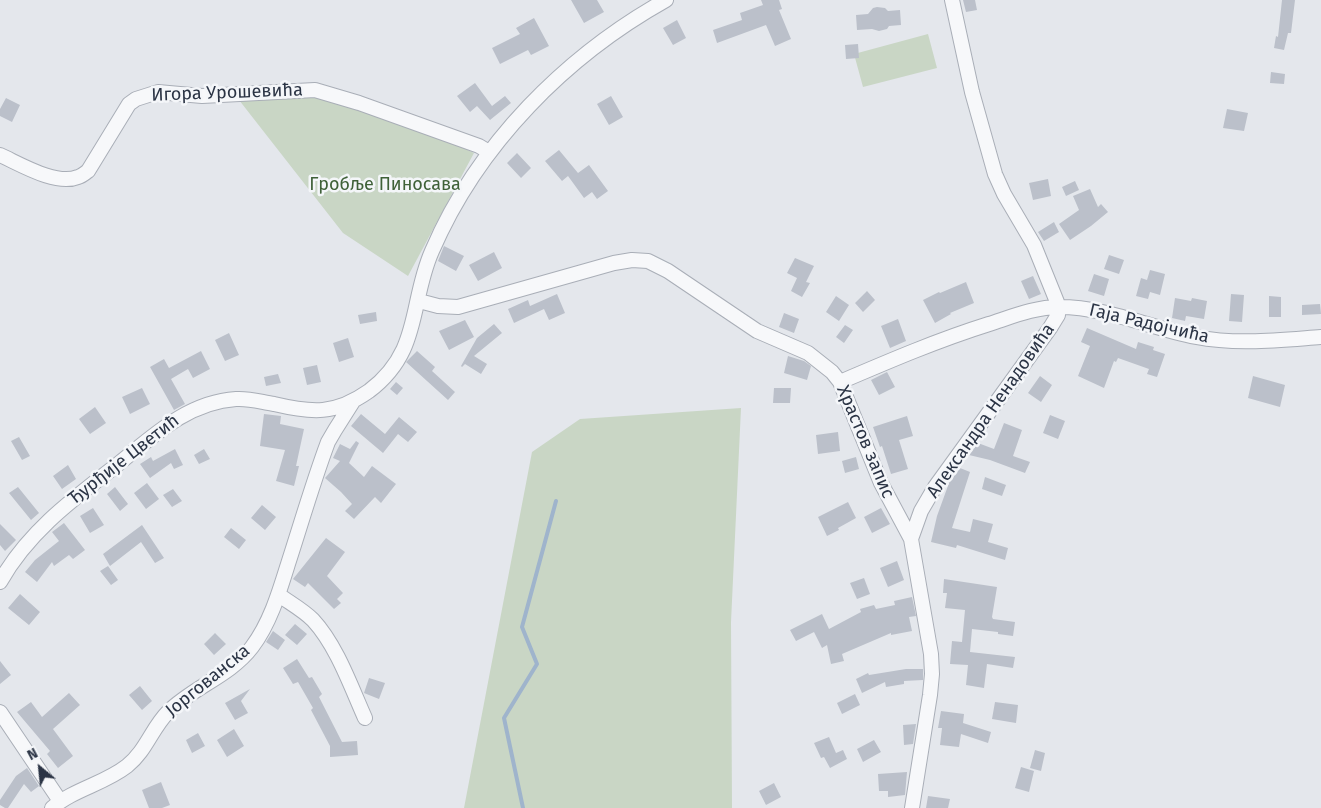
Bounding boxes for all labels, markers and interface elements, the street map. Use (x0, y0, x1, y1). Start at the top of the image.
street label: Игора Урошевића (151, 80, 303, 106)
park label: Гробље Пиносава (309, 174, 461, 196)
street label: Гаја Радојчића (1087, 300, 1211, 348)
street label: Александра Ненадовића (922, 320, 1060, 502)
street label: Храстов запис (832, 382, 898, 502)
street label: Ђурђије Цветић (64, 410, 184, 510)
street label: Јоргованска (161, 640, 255, 722)
north arrow (15, 743, 65, 793)
text: N (25, 745, 41, 764)

